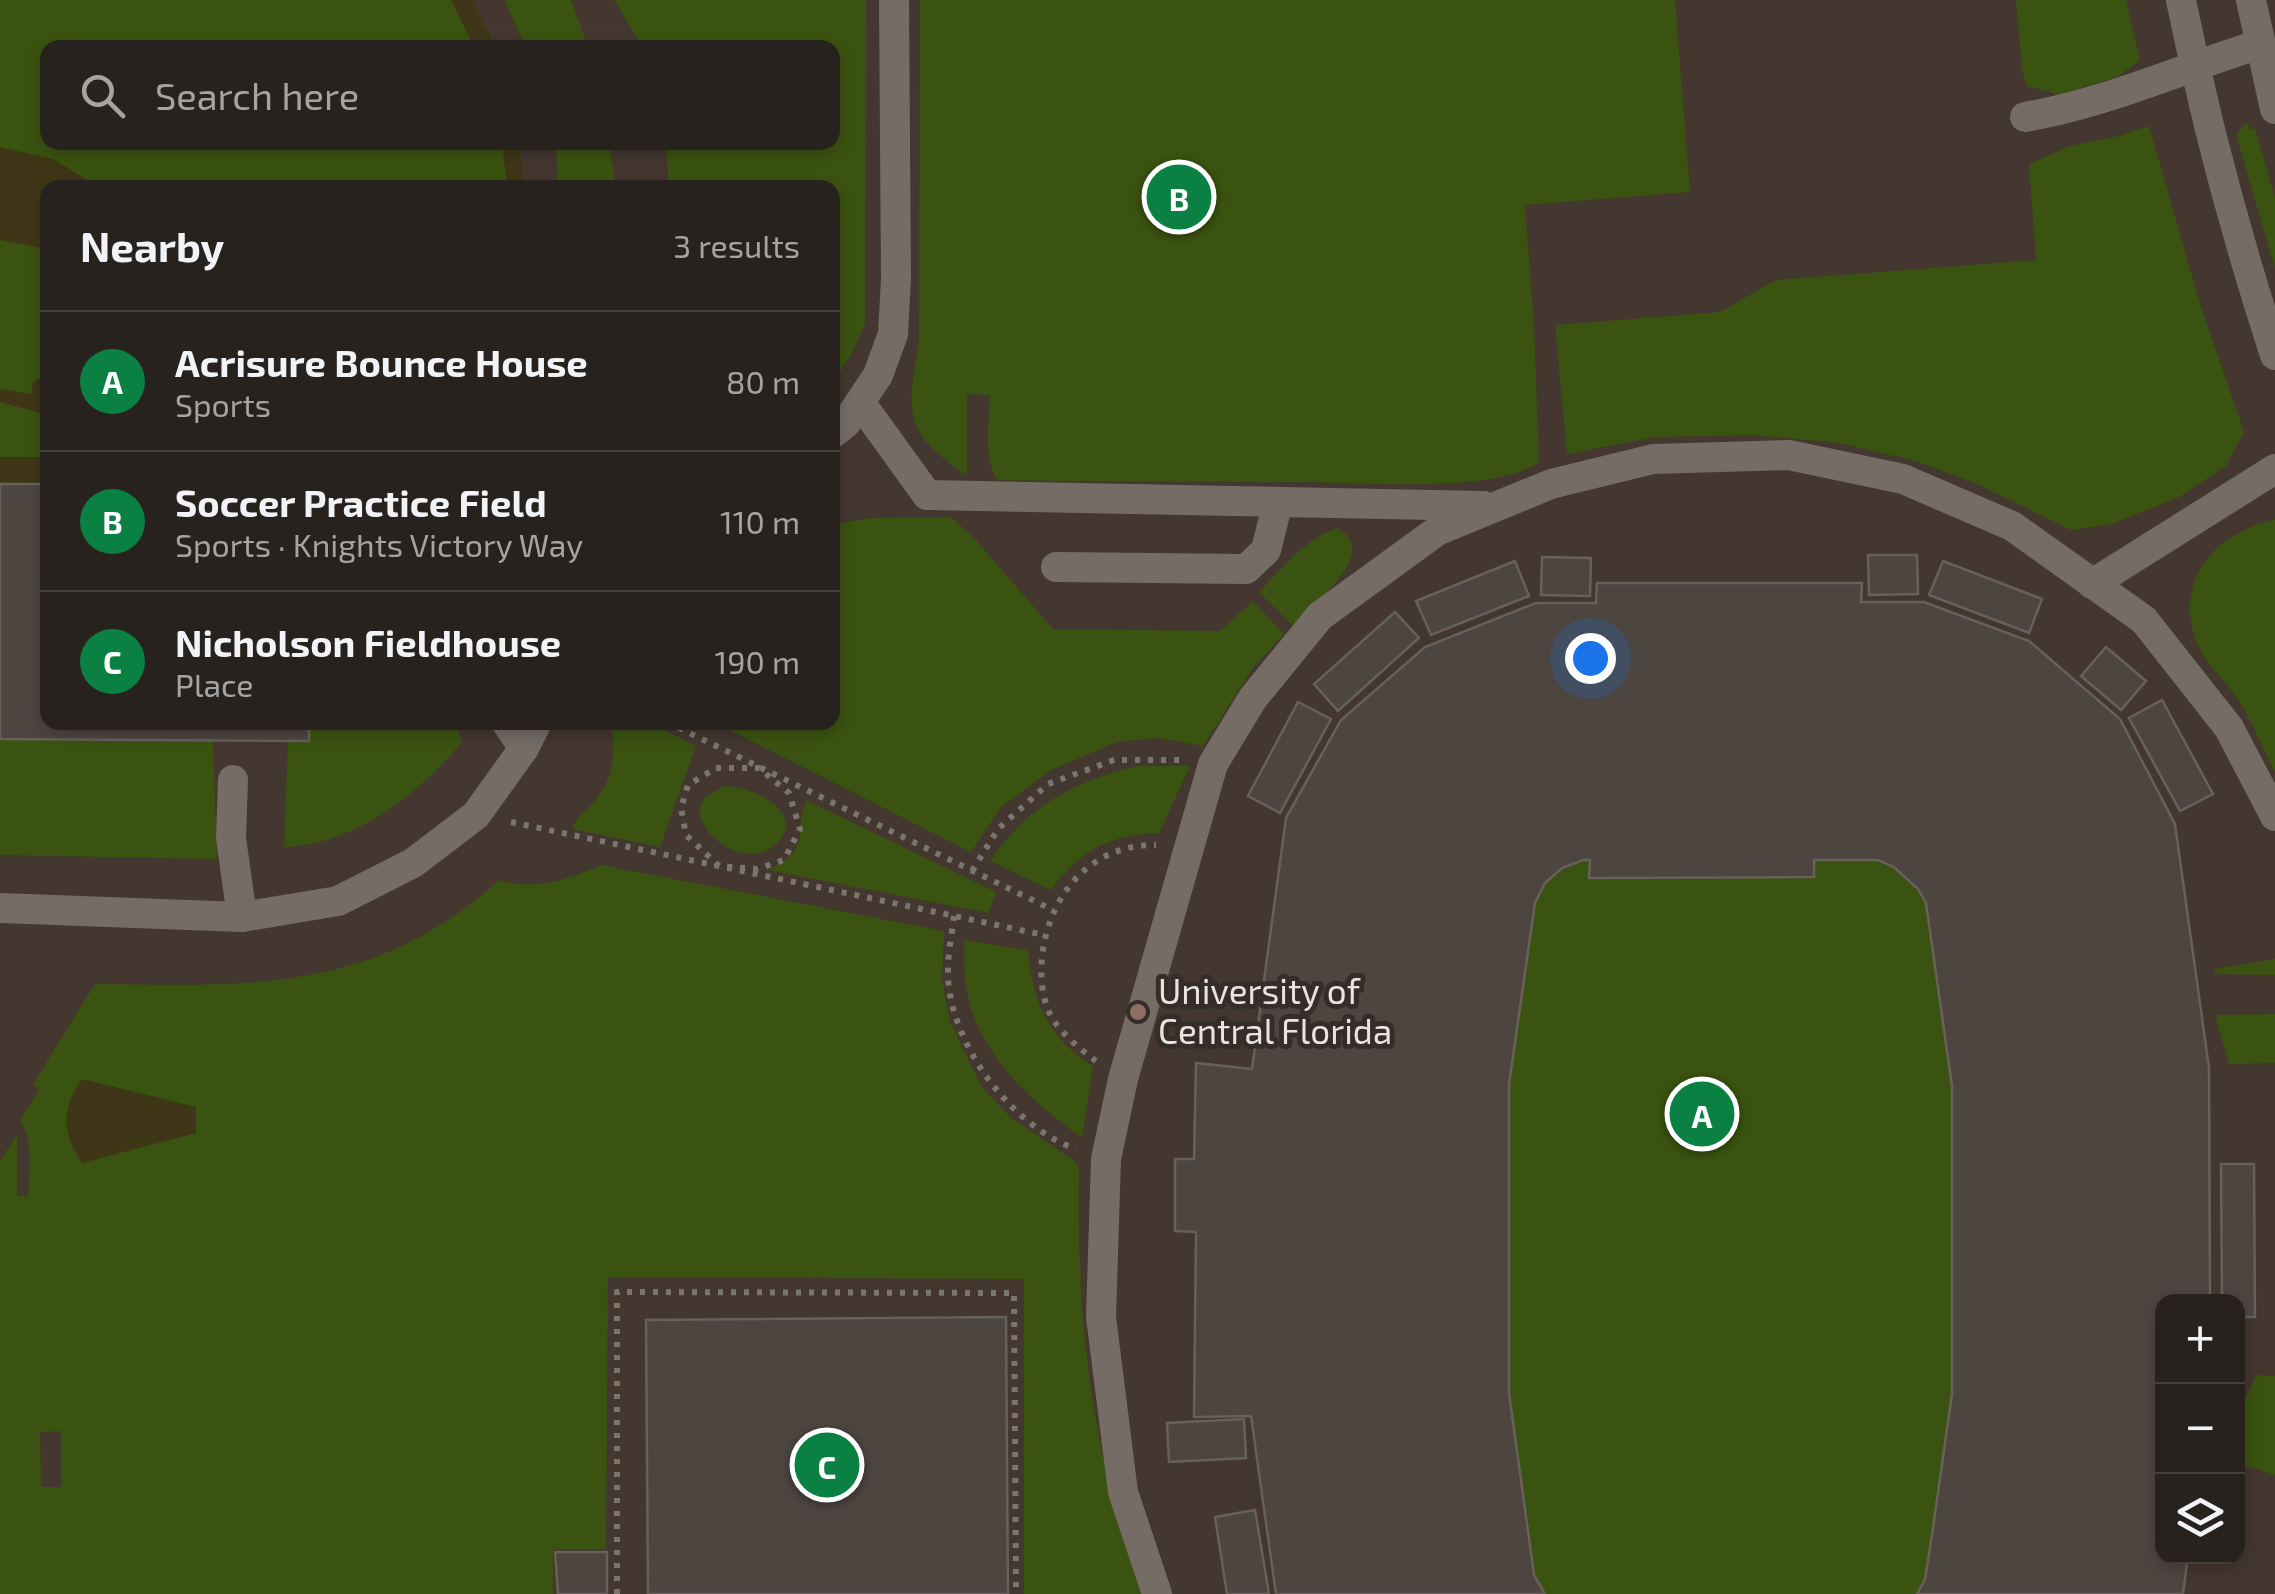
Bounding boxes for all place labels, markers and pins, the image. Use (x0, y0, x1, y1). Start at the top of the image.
pin: B (1146, 160, 1212, 234)
place label: University of Central Florida (1158, 969, 1392, 1051)
marker: University of Central Florida (1127, 1001, 1149, 1023)
pin: A (1670, 1076, 1734, 1152)
pin: C (794, 1428, 860, 1502)

